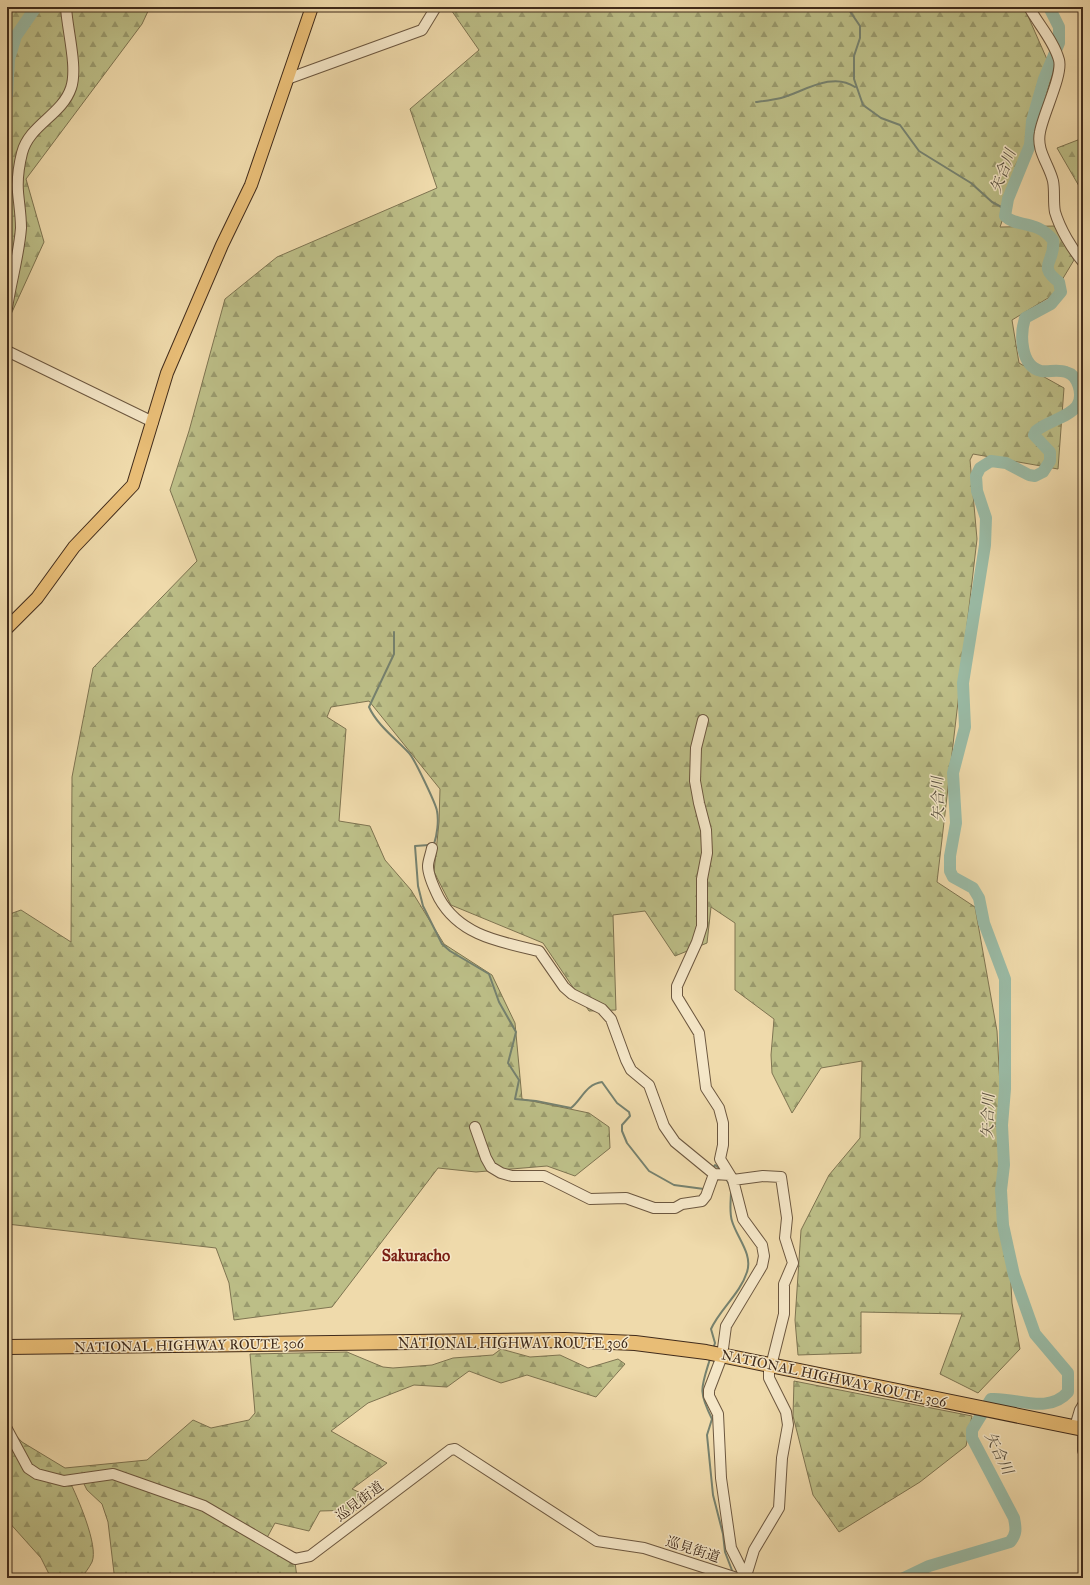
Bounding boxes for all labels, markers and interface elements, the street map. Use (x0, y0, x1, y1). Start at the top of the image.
water label: 矢合川 (987, 145, 1020, 195)
water label: 矢合川 (929, 774, 947, 822)
water label: 矢合川 (978, 1091, 998, 1139)
district label: Sakuracho (382, 1246, 450, 1265)
street label: NATIONAL HIGHWAY ROUTE 306 (74, 1335, 305, 1356)
street label: NATIONAL HIGHWAY ROUTE 306 (398, 1335, 629, 1352)
street label: NATIONAL HIGHWAY ROUTE 306 (720, 1346, 949, 1411)
water label: 矢合川 (981, 1429, 1018, 1479)
street label: 巡見街道 (332, 1478, 387, 1525)
street label: 巡見街道 (664, 1533, 722, 1566)

